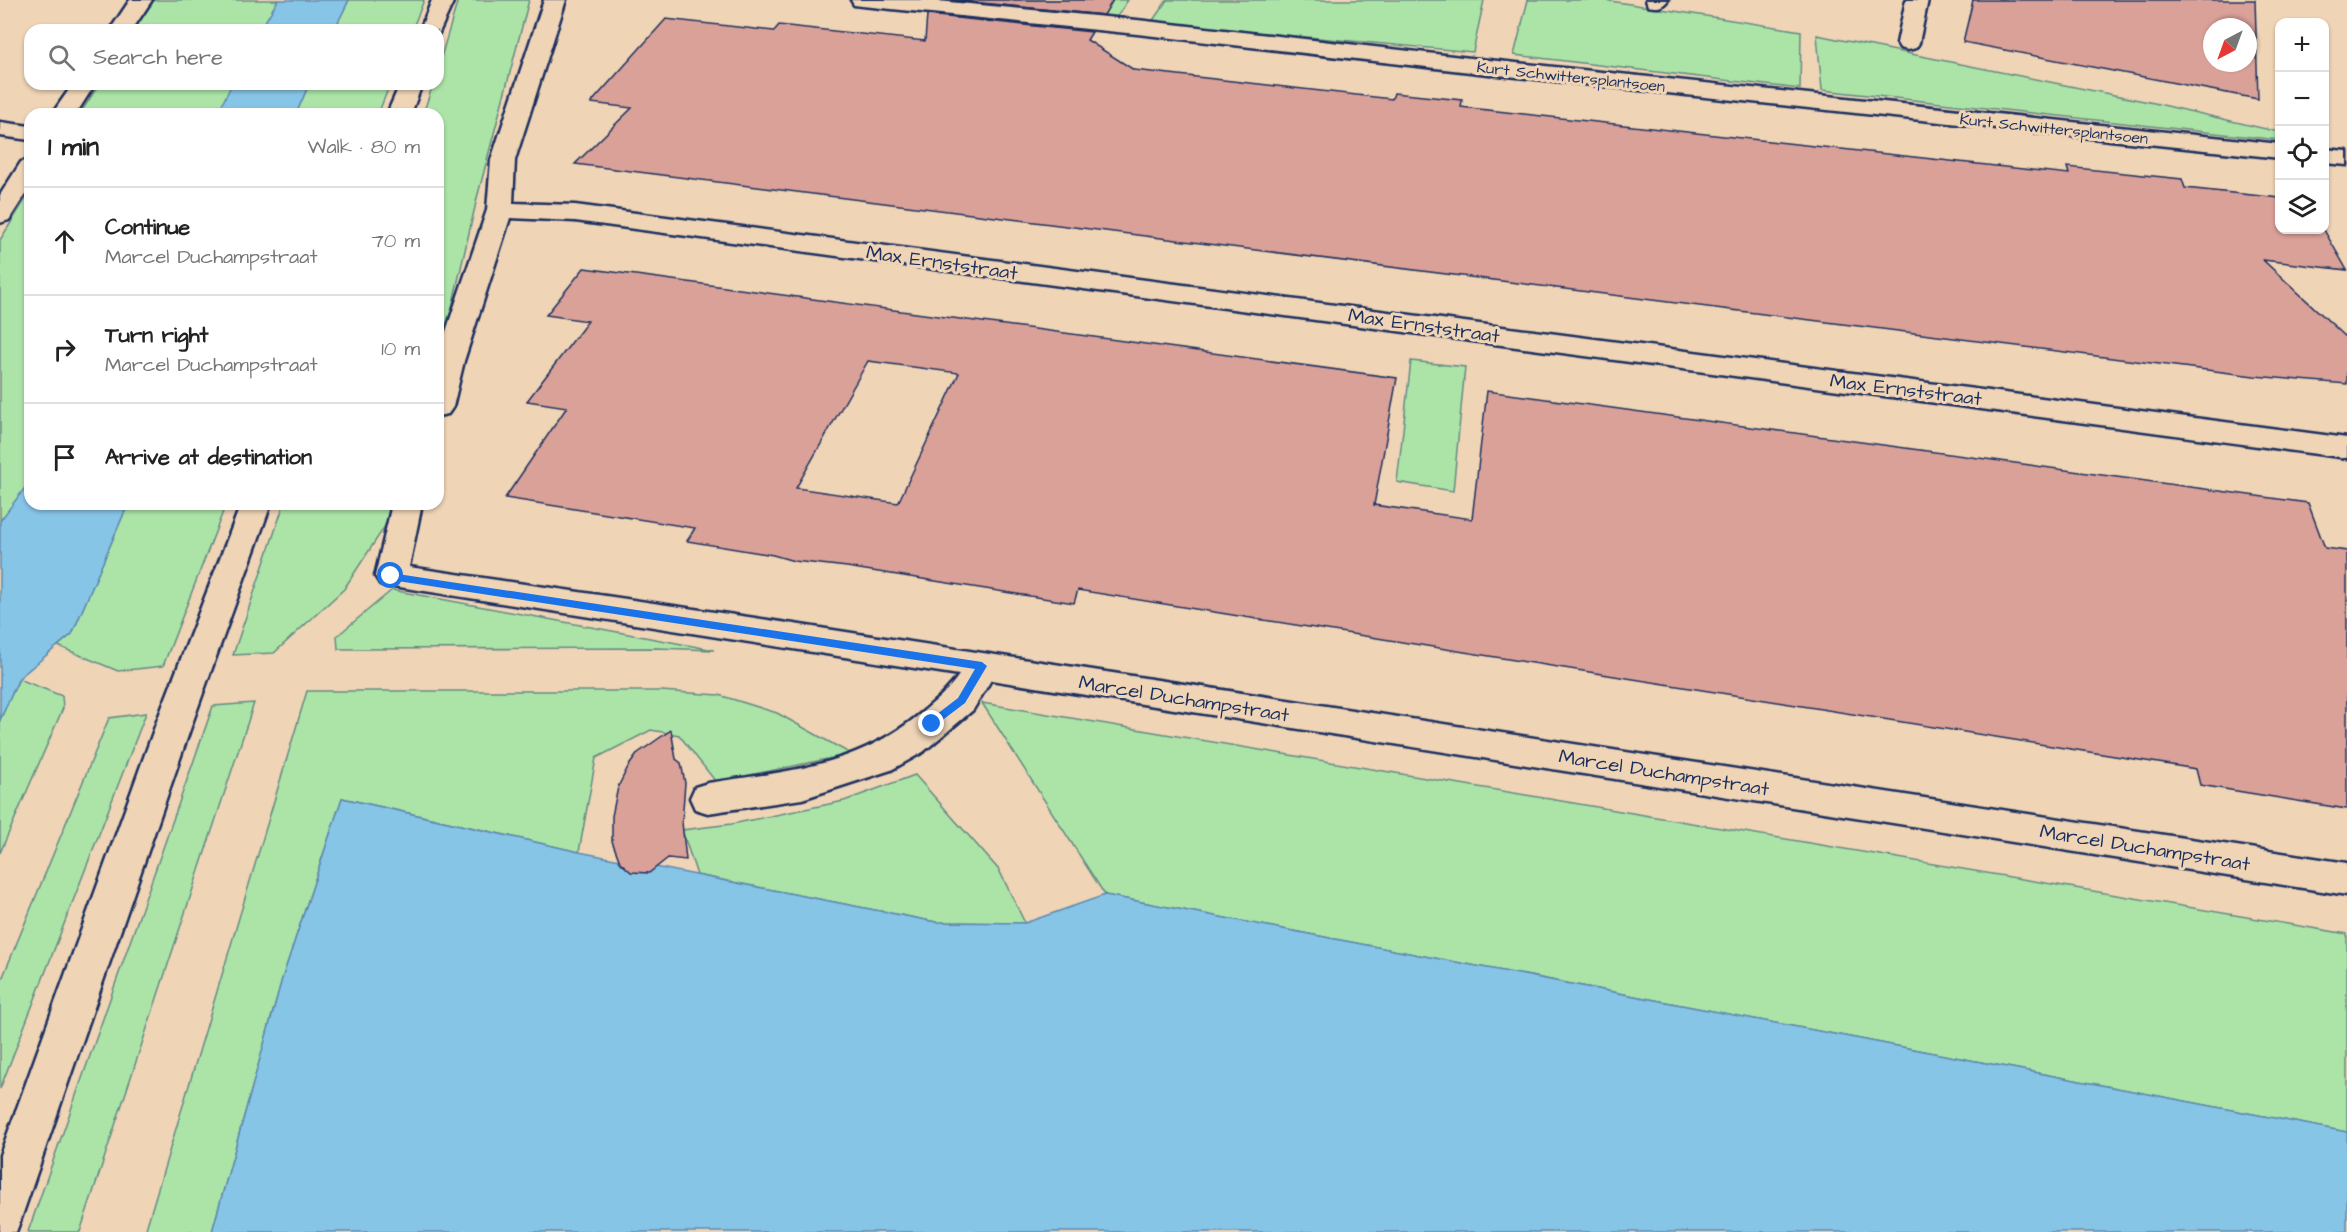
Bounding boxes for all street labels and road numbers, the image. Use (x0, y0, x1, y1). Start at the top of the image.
street label: Kurt Schwittersplantsoen (1476, 56, 1666, 98)
street label: Kurt Schwittersplantsoen (1959, 108, 2149, 150)
street label: Max Ernststraat (864, 238, 1019, 287)
street label: Max Ernststraat (1346, 301, 1501, 350)
street label: Max Ernststraat (1828, 367, 1983, 413)
street label: Marcel Duchampstraat (1077, 669, 1291, 729)
street label: Marcel Duchampstraat (1557, 743, 1771, 803)
street label: Marcel Duchampstraat (2038, 818, 2252, 878)

